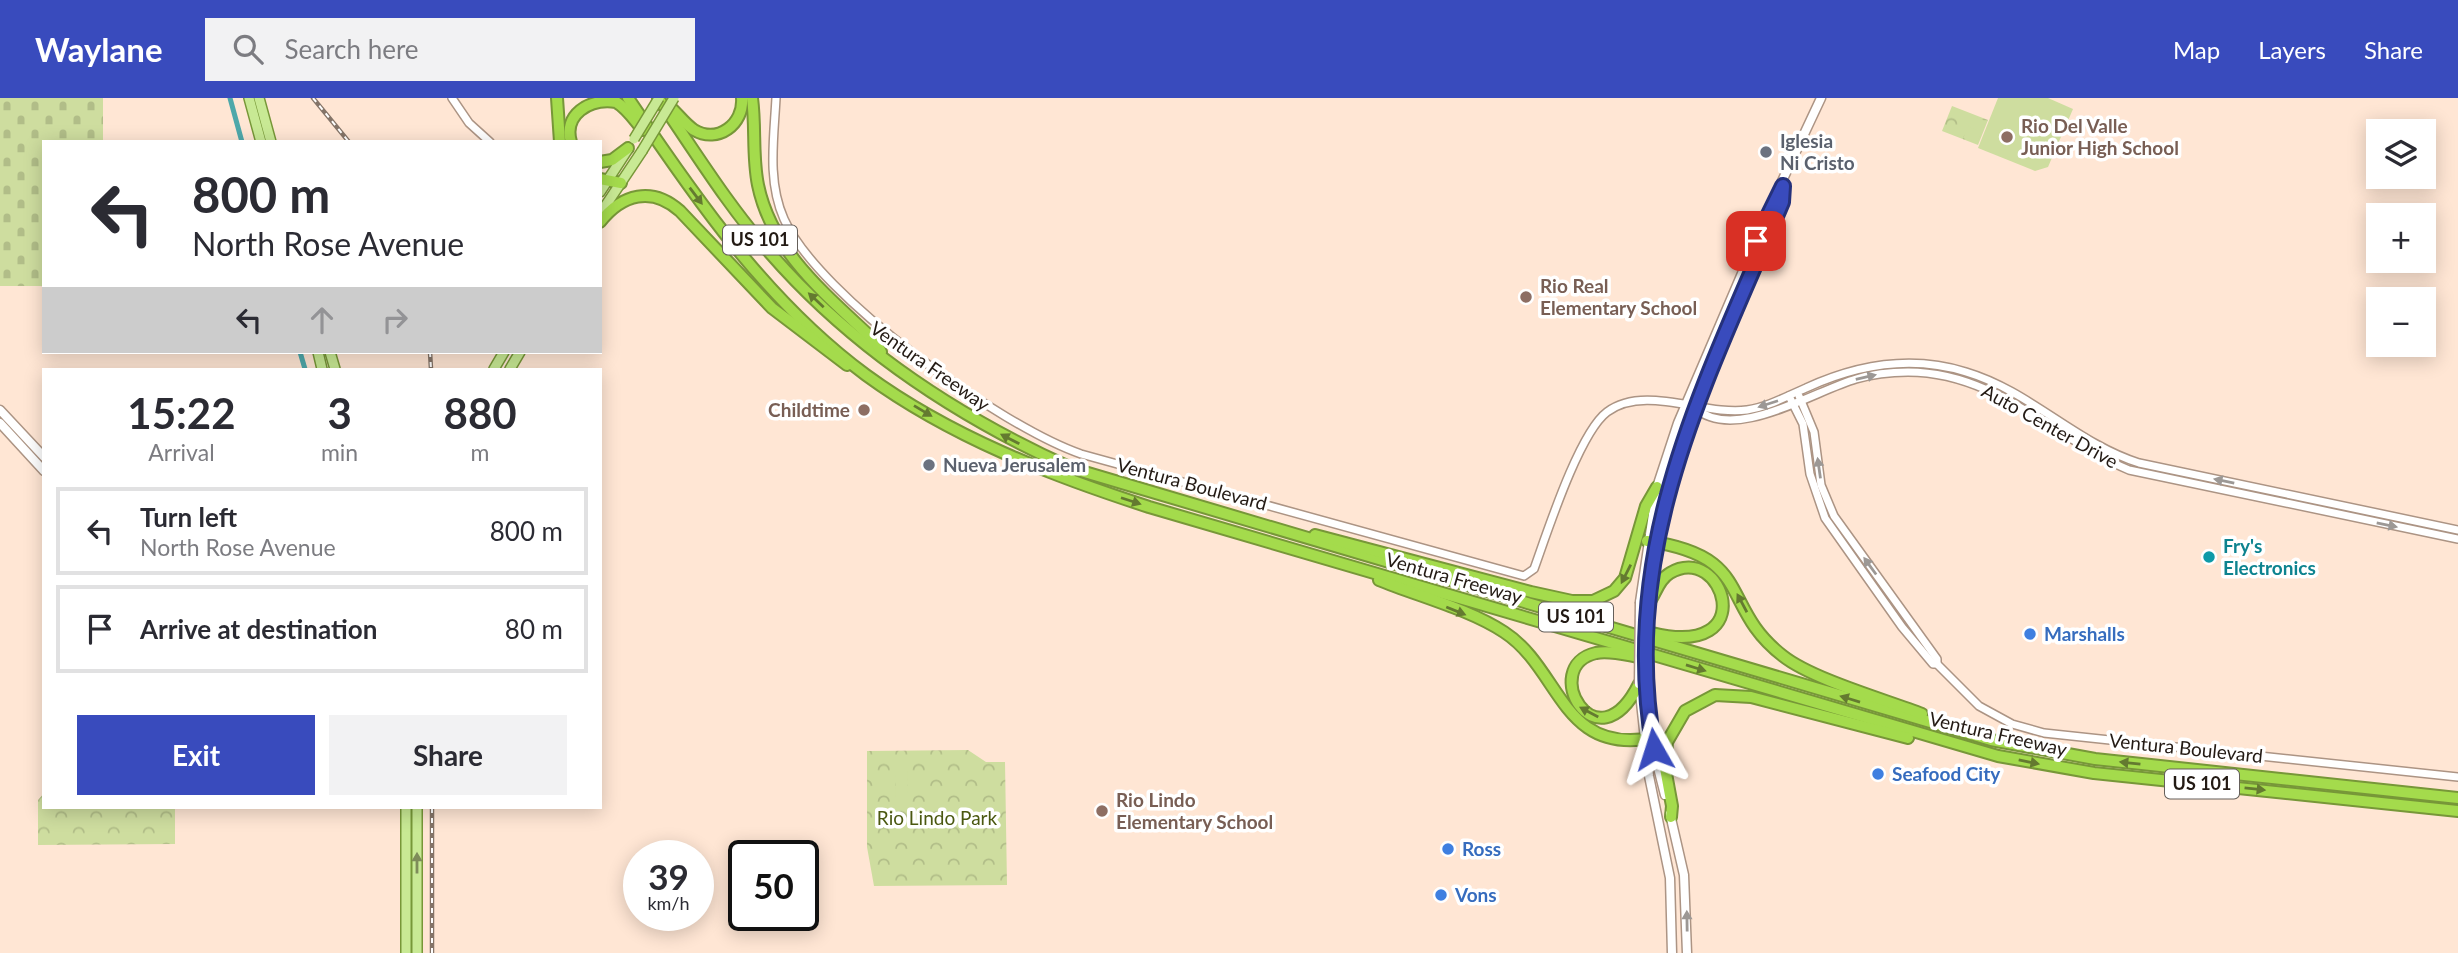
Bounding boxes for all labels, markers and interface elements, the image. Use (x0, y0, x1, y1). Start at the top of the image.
search box (205, 18, 695, 81)
text: Waylane (35, 29, 163, 69)
icon: search (229, 30, 267, 68)
text: Search here (285, 33, 419, 65)
text: Map (2173, 35, 2220, 64)
text: Layers (2258, 35, 2326, 64)
text: Share (2364, 35, 2423, 64)
place label: Rio Del Valle Junior High School (2021, 114, 2179, 159)
map controls (2366, 119, 2436, 357)
button: layers (2366, 119, 2436, 189)
place label: Iglesia Ni Cristo (1780, 129, 1855, 174)
marker: Rio Del Valle Junior High School (1999, 129, 2015, 145)
marker: Iglesia Ni Cristo (1758, 144, 1774, 160)
text: 800 m (192, 165, 330, 223)
icon: left (77, 168, 168, 259)
one-way arrow (689, 187, 703, 206)
button: + (2366, 203, 2436, 273)
pin (1726, 211, 1786, 271)
icon: arrive (1737, 222, 1775, 260)
text: North Rose Avenue (192, 224, 464, 263)
road number: US 101 (723, 225, 797, 254)
place label: Rio Real Elementary School (1540, 274, 1697, 319)
button: − (2366, 287, 2436, 357)
marker: Rio Real Elementary School (1518, 289, 1534, 305)
one-way arrow (807, 292, 825, 308)
icon: left (230, 301, 268, 339)
icon: ahead (303, 301, 341, 339)
icon: right (376, 301, 414, 339)
street label: Ventura Freeway (866, 316, 995, 415)
one-way arrow (1855, 372, 1877, 383)
street label: Auto Center Drive (1978, 379, 2122, 472)
text: 15:22 (127, 388, 236, 438)
text: 3 (327, 388, 352, 438)
text: 880 (444, 388, 517, 438)
place label: Childtime (768, 398, 850, 421)
one-way arrow (1758, 399, 1779, 409)
marker: Childtime (856, 402, 872, 418)
one-way arrow (913, 405, 932, 418)
one-way arrow (1000, 434, 1020, 445)
text: Arrival (148, 438, 215, 466)
text: min (321, 438, 358, 466)
text: m (471, 438, 490, 466)
street label: Ventura Boulevard (1115, 452, 1270, 515)
place label: Nueva Jerusalem (943, 453, 1086, 476)
marker: Nueva Jerusalem (921, 457, 937, 473)
one-way arrow (1813, 457, 1824, 479)
one-way arrow (2213, 475, 2235, 486)
one-way arrow (1121, 496, 1142, 507)
text: Turn left (140, 501, 237, 533)
icon: left (81, 512, 119, 550)
text: 800 m (490, 515, 563, 547)
one-way arrow (2376, 519, 2398, 530)
text: North Rose Avenue (140, 533, 336, 561)
place label: Fry's Electronics (2223, 534, 2316, 579)
street label: Ventura Freeway (1383, 547, 1525, 608)
marker: Fry's Electronics (2201, 549, 2217, 565)
one-way arrow (1863, 557, 1877, 575)
one-way arrow (1621, 564, 1633, 584)
one-way arrow (1736, 593, 1748, 612)
road number: US 101 (1539, 602, 1613, 632)
one-way arrow (1446, 605, 1467, 616)
icon: arrive (81, 610, 119, 648)
text: Arrive at destination (140, 613, 377, 645)
text: 80 m (505, 613, 563, 645)
place label: Marshalls (2044, 622, 2125, 645)
marker: Marshalls (2022, 626, 2038, 642)
one-way arrow (1685, 663, 1706, 674)
one-way arrow (1839, 694, 1860, 704)
one-way arrow (1579, 706, 1599, 718)
street label: Ventura Freeway (1927, 706, 2069, 761)
position arrow (1617, 712, 1691, 786)
button: Exit (77, 715, 315, 795)
button: Share (329, 715, 567, 795)
street label: Ventura Boulevard (2108, 728, 2264, 767)
one-way arrow (2018, 757, 2040, 768)
one-way arrow (2119, 757, 2141, 768)
place label: Seafood City (1892, 762, 2001, 785)
marker: Seafood City (1870, 766, 1886, 782)
road number: US 101 (2165, 770, 2239, 798)
one-way arrow (2244, 784, 2266, 795)
place label: Rio Lindo Elementary School (1116, 788, 1273, 833)
marker: Rio Lindo Elementary School (1094, 803, 1110, 819)
park label: Rio Lindo Park (877, 806, 997, 829)
place label: Ross (1462, 837, 1501, 860)
speed limit sign: 50 (728, 840, 819, 931)
marker: Ross (1440, 841, 1456, 857)
one-way arrow (411, 852, 423, 874)
text: 39 (648, 855, 689, 897)
place label: Vons (1454, 883, 1497, 906)
marker: Vons (1433, 887, 1449, 903)
text: km/h (647, 892, 690, 914)
one-way arrow (1681, 910, 1693, 932)

